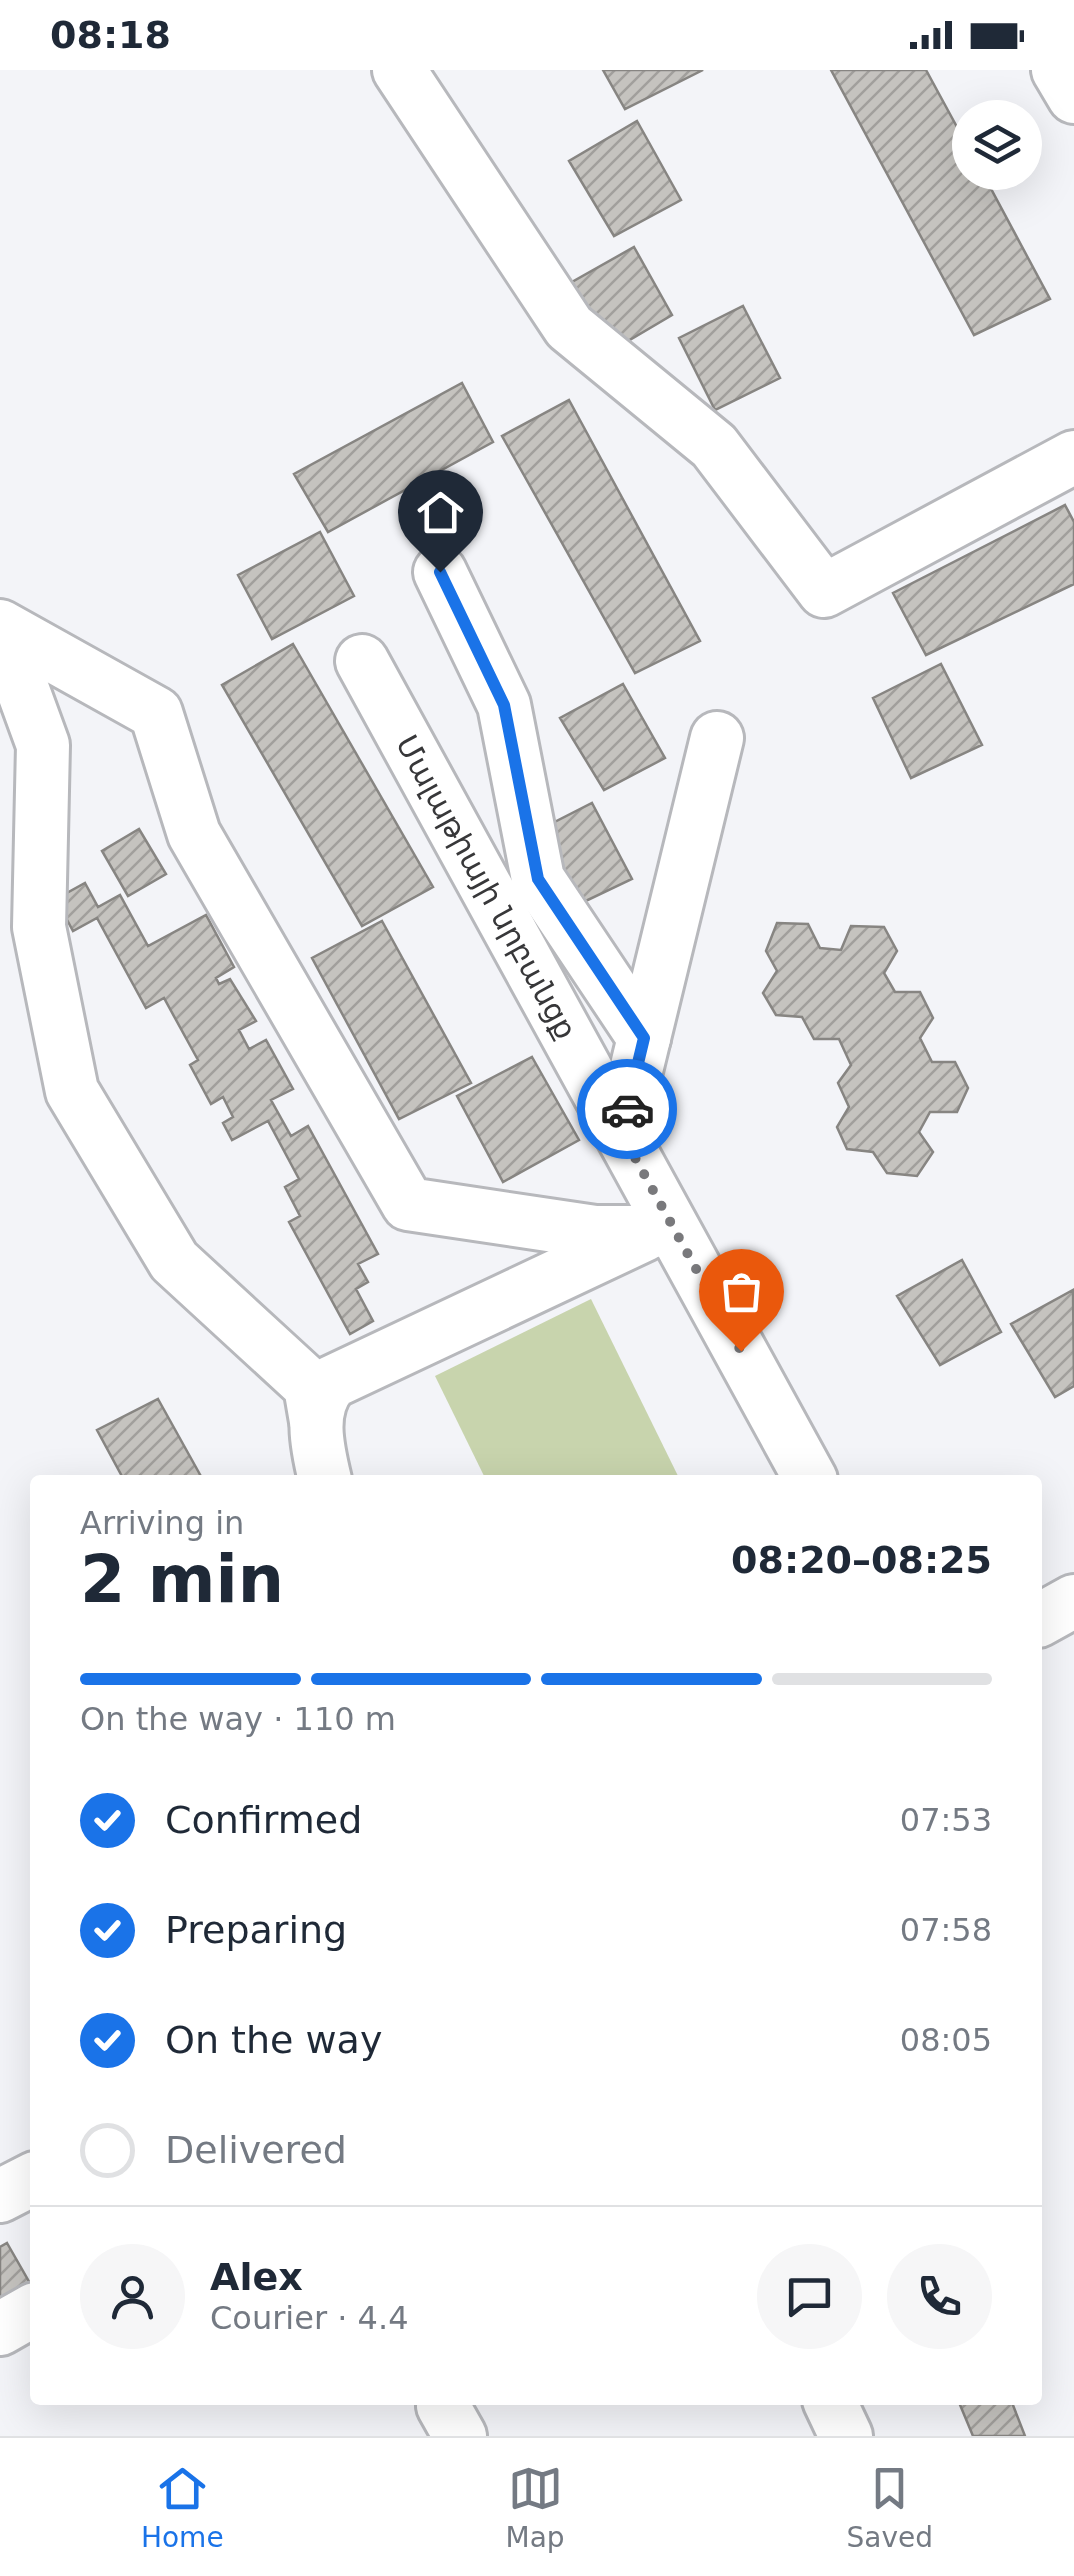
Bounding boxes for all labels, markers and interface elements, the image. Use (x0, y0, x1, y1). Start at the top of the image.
text: 08:18 (50, 13, 171, 57)
map controls (952, 100, 1042, 190)
button: layers (952, 100, 1042, 190)
pin (398, 470, 483, 573)
icon: home (413, 485, 468, 540)
street label: Մալաթիայի նրբանցք (389, 729, 584, 1045)
courier (577, 1059, 677, 1159)
icon: car (600, 1082, 655, 1137)
pin (699, 1249, 784, 1352)
icon: bag (714, 1264, 769, 1319)
text: Arriving in (80, 1504, 244, 1542)
text: 08:20–08:25 (731, 1538, 992, 1582)
text: 2 min (80, 1542, 284, 1617)
text: On the way · 110 m (80, 1700, 396, 1738)
icon: check (80, 1793, 135, 1848)
text: Confirmed (165, 1798, 362, 1842)
text: 07:53 (900, 1801, 992, 1839)
icon: check (80, 1903, 135, 1958)
text: Preparing (165, 1908, 347, 1952)
text: 07:58 (900, 1911, 992, 1949)
icon: check (80, 2013, 135, 2068)
text: On the way (165, 2018, 382, 2062)
text: 08:05 (900, 2021, 992, 2059)
text: Delivered (165, 2128, 347, 2172)
button: person (80, 2244, 185, 2349)
button: chat (757, 2244, 862, 2349)
button: phone (887, 2244, 992, 2349)
text: Alex (210, 2255, 303, 2299)
text: Courier · 4.4 (210, 2299, 409, 2337)
tab: Home (141, 2461, 224, 2554)
tab: Map (506, 2461, 565, 2554)
tab: Saved (847, 2461, 933, 2554)

